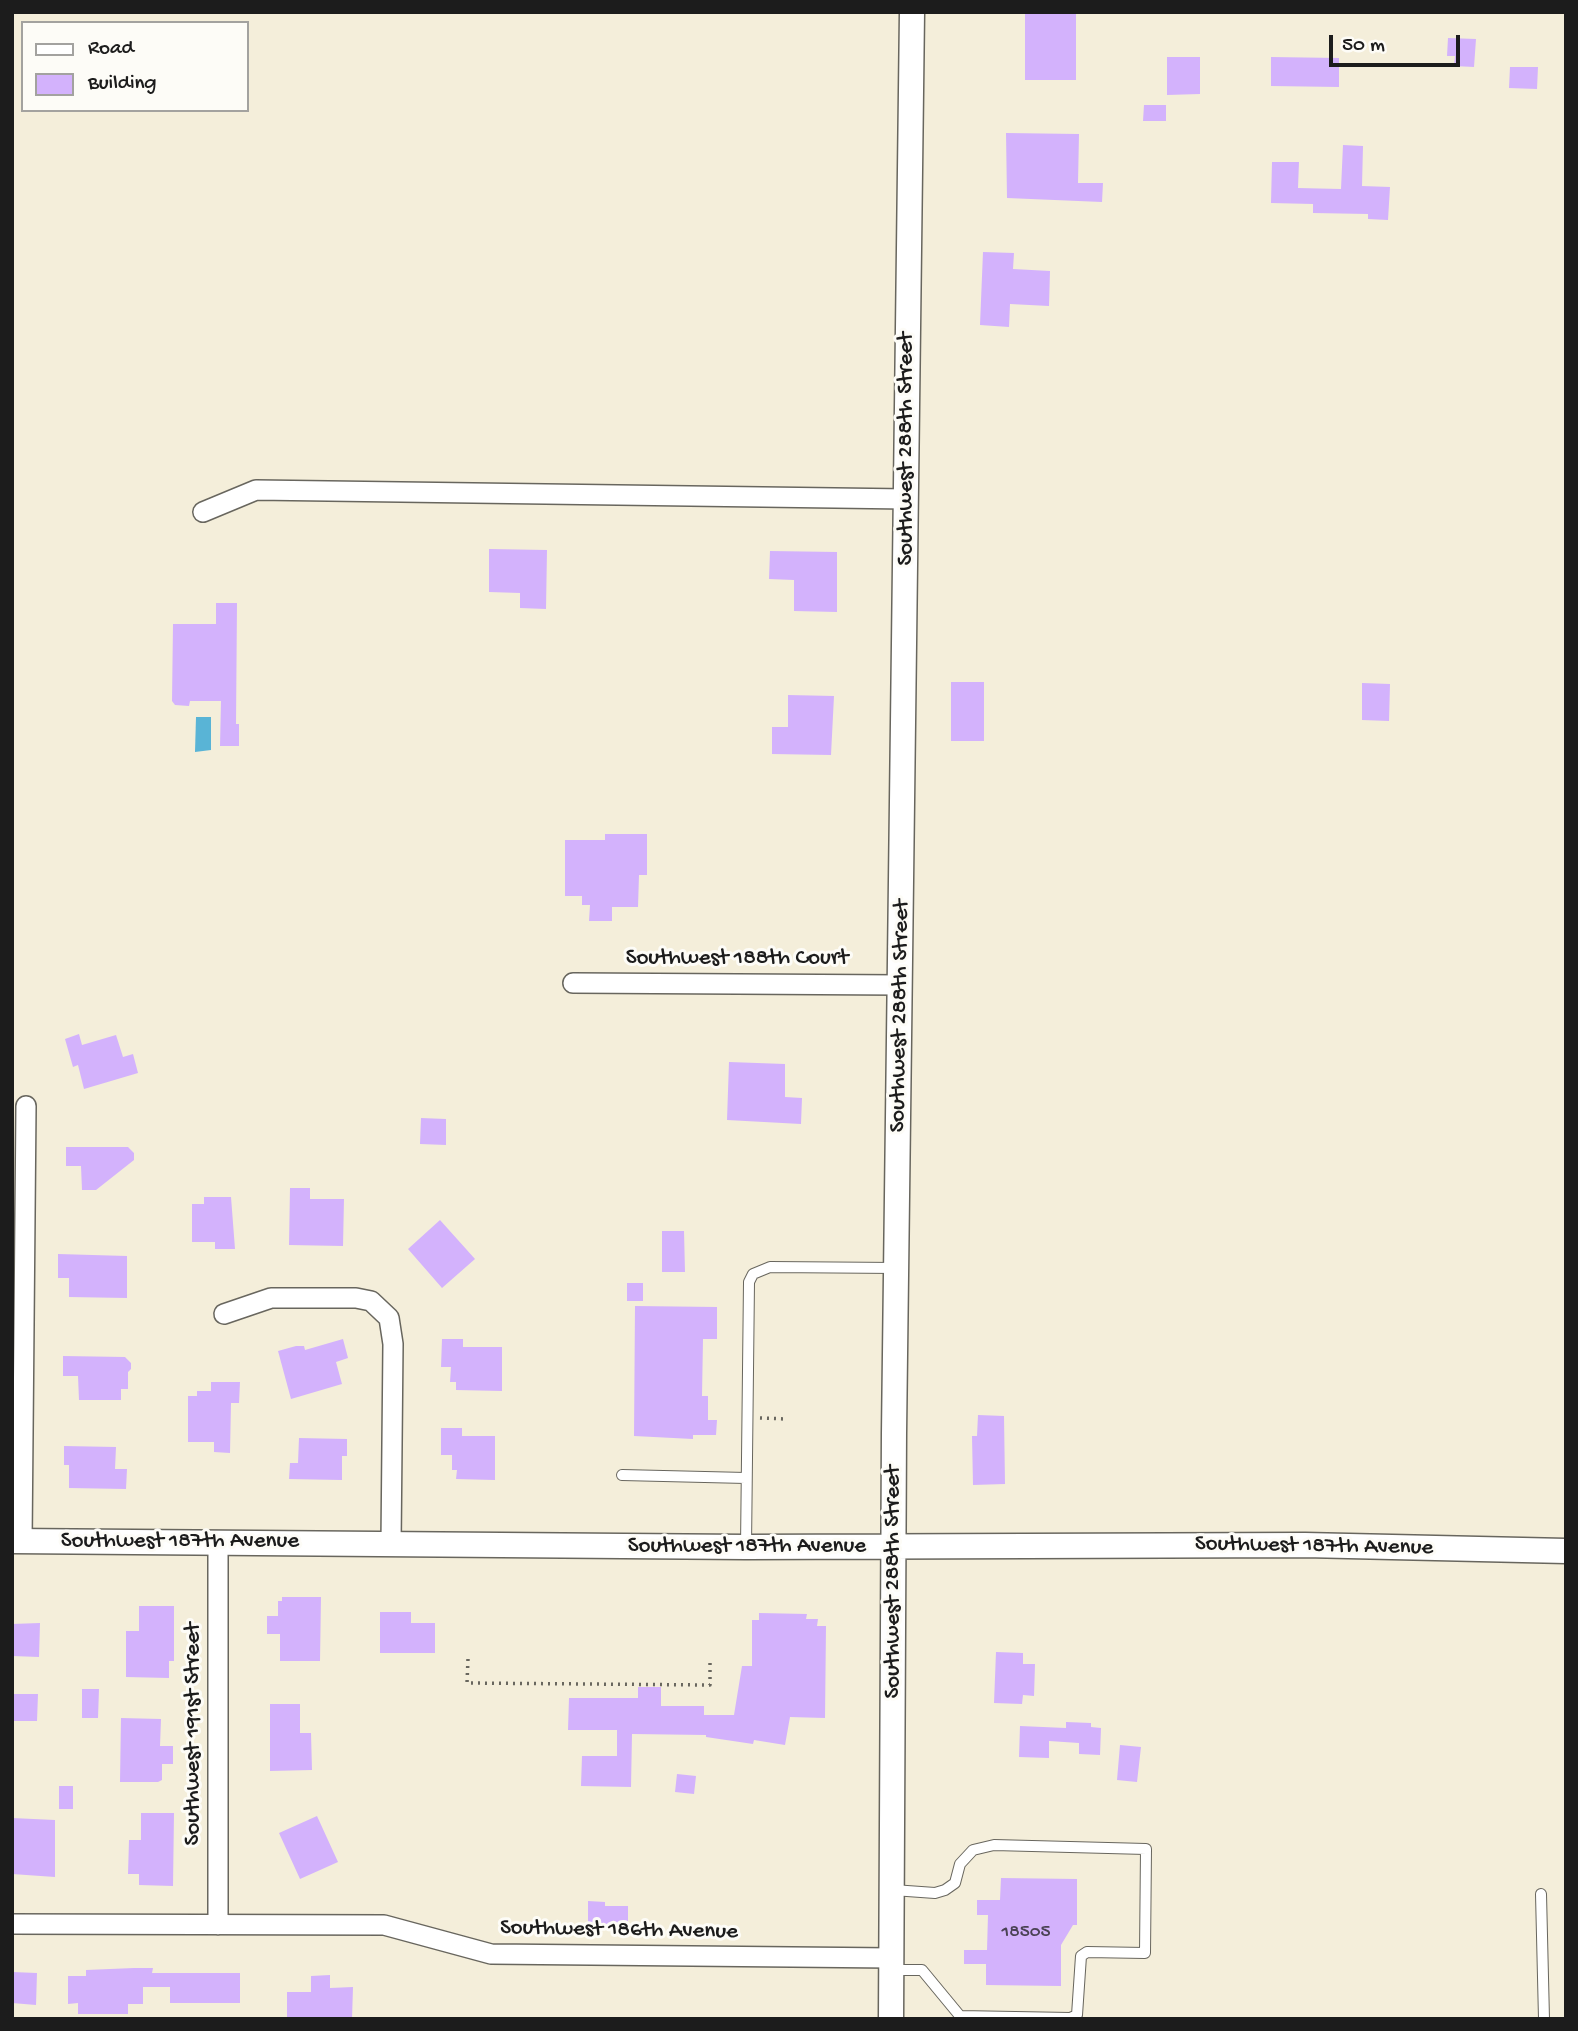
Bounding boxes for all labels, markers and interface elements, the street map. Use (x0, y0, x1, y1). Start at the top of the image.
legend (21, 21, 248, 112)
scale bar (1333, 21, 1464, 65)
text: 50 m (1342, 34, 1385, 59)
text: Road (88, 37, 134, 62)
text: Building (88, 72, 157, 97)
street label: Southwest 288th Street (893, 332, 921, 566)
street label: Southwest 288th Street (885, 899, 917, 1133)
street label: Southwest 188th Court (626, 945, 848, 973)
street label: Southwest 288th Street (880, 1465, 908, 1699)
street label: Southwest 187th Avenue (61, 1528, 299, 1556)
street label: Southwest 187th Avenue (1195, 1531, 1433, 1563)
street label: Southwest 187th Avenue (628, 1533, 866, 1561)
street label: Southwest 191st Street (180, 1623, 208, 1845)
street label: Southwest 186th Avenue (500, 1915, 738, 1947)
house number: 18505 (1002, 1922, 1050, 1944)

